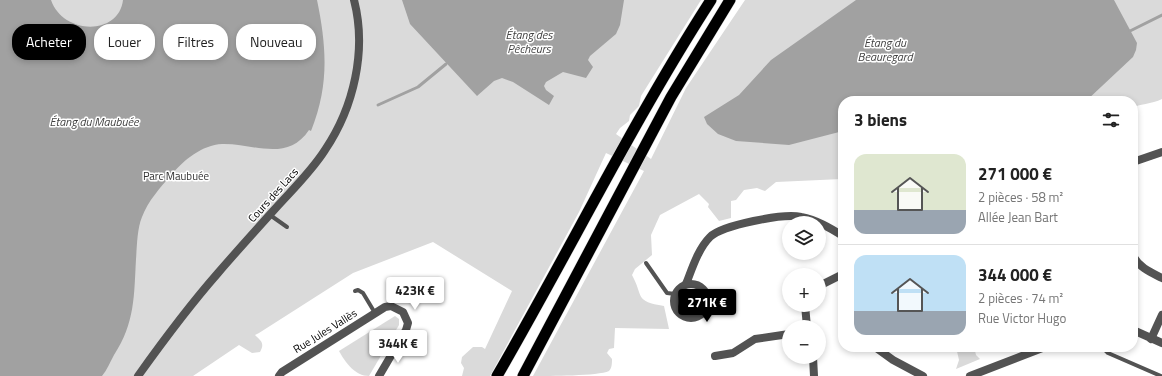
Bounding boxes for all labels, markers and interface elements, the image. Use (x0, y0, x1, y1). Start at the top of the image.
chip: Acheter (12, 24, 86, 60)
chip: Louer (94, 24, 155, 60)
chip: Filtres (163, 24, 228, 60)
chip: Nouveau (236, 24, 316, 60)
water label: Étang des Pêcheurs (506, 25, 553, 58)
water label: Étang du Beauregard (858, 33, 914, 66)
text: 3 biens (854, 107, 907, 133)
icon: filters (1100, 109, 1122, 131)
water label: Étang du Maubuée (49, 112, 140, 131)
text: 271 000 € (978, 161, 1052, 187)
street label: Cours des Lacs (244, 164, 302, 226)
park label: Parc Maubuée (143, 168, 210, 184)
icon: home (886, 170, 934, 218)
text: 2 pièces · 58 m² (978, 187, 1063, 207)
text: Allée Jean Bart (978, 207, 1058, 227)
map controls (782, 216, 826, 364)
button: layers (782, 216, 826, 260)
text: 344 000 € (978, 262, 1052, 288)
button: + (782, 268, 826, 312)
icon: home (886, 271, 934, 319)
pin: 423K € (382, 277, 448, 311)
text: 423K € (395, 280, 435, 300)
text: 2 pièces · 74 m² (978, 288, 1063, 308)
pin: 271K € (674, 289, 740, 323)
text: 271K € (687, 292, 727, 312)
street label: Rue Jules Vallès (290, 305, 360, 357)
text: Rue Victor Hugo (978, 308, 1066, 328)
button: − (782, 320, 826, 364)
pin: 344K € (365, 330, 431, 364)
text: 344K € (378, 333, 418, 353)

